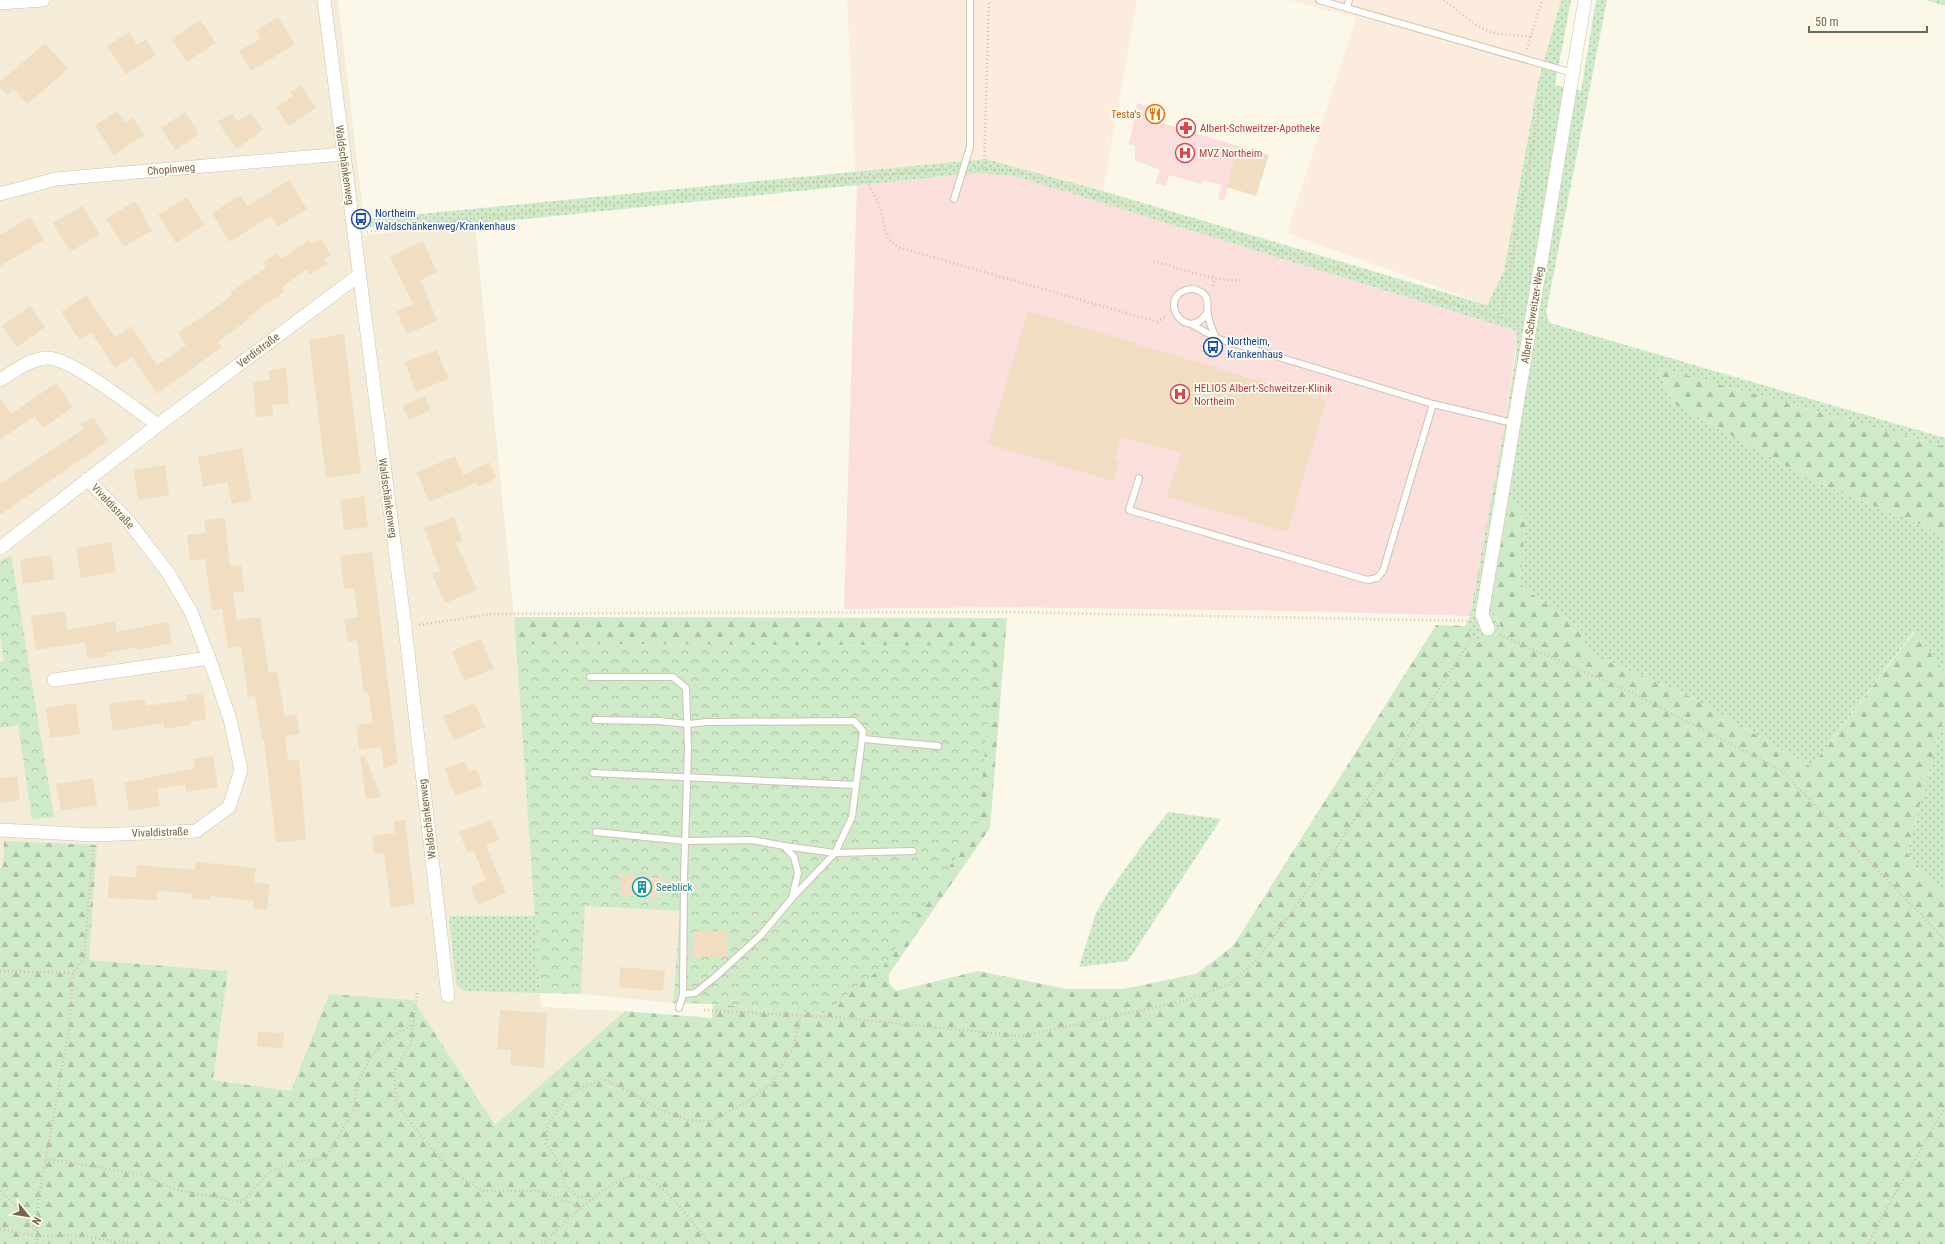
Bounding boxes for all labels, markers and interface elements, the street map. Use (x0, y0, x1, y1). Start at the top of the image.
scale bar (1809, 8, 1927, 34)
text: 50 m (1815, 15, 1839, 29)
restaurant icon: Testa's (1144, 103, 1166, 125)
place label: Testa's (1111, 108, 1141, 121)
pharmacy icon: Albert-Schweitzer-Apotheke (1175, 117, 1197, 139)
place label: Albert-Schweitzer-Apotheke (1200, 122, 1320, 135)
street label: Waldschänkenweg (332, 124, 357, 206)
hospital icon: MVZ Northeim (1174, 142, 1196, 164)
place label: MVZ Northeim (1199, 147, 1262, 160)
street label: Chopinweg (147, 161, 196, 178)
place label: Northeim Waldschänkenweg/Krankenhaus (375, 207, 516, 233)
bus stop icon: Northeim Waldschänkenweg/Krankenhaus (350, 208, 372, 230)
street label: Albert-Schweitzer-Weg (1518, 266, 1547, 364)
street label: Verdistraße (234, 330, 282, 371)
place label: Northeim, Krankenhaus (1227, 335, 1283, 361)
bus stop icon: Northeim, Krankenhaus (1202, 336, 1224, 358)
place label: HELIOS Albert-Schweitzer-Klinik Northeim (1194, 382, 1332, 408)
hospital icon: HELIOS Albert-Schweitzer-Klinik Northeim (1169, 383, 1191, 405)
street label: Waldschänkenweg (375, 457, 400, 539)
street label: Vivaldistraße (89, 481, 137, 531)
street label: Waldschänkenweg (416, 778, 439, 860)
street label: Vivaldistraße (131, 825, 189, 840)
building icon: Seeblick (631, 876, 653, 898)
place label: Seeblick (656, 881, 693, 894)
north arrow (8, 1196, 48, 1236)
text: N (29, 1215, 44, 1227)

